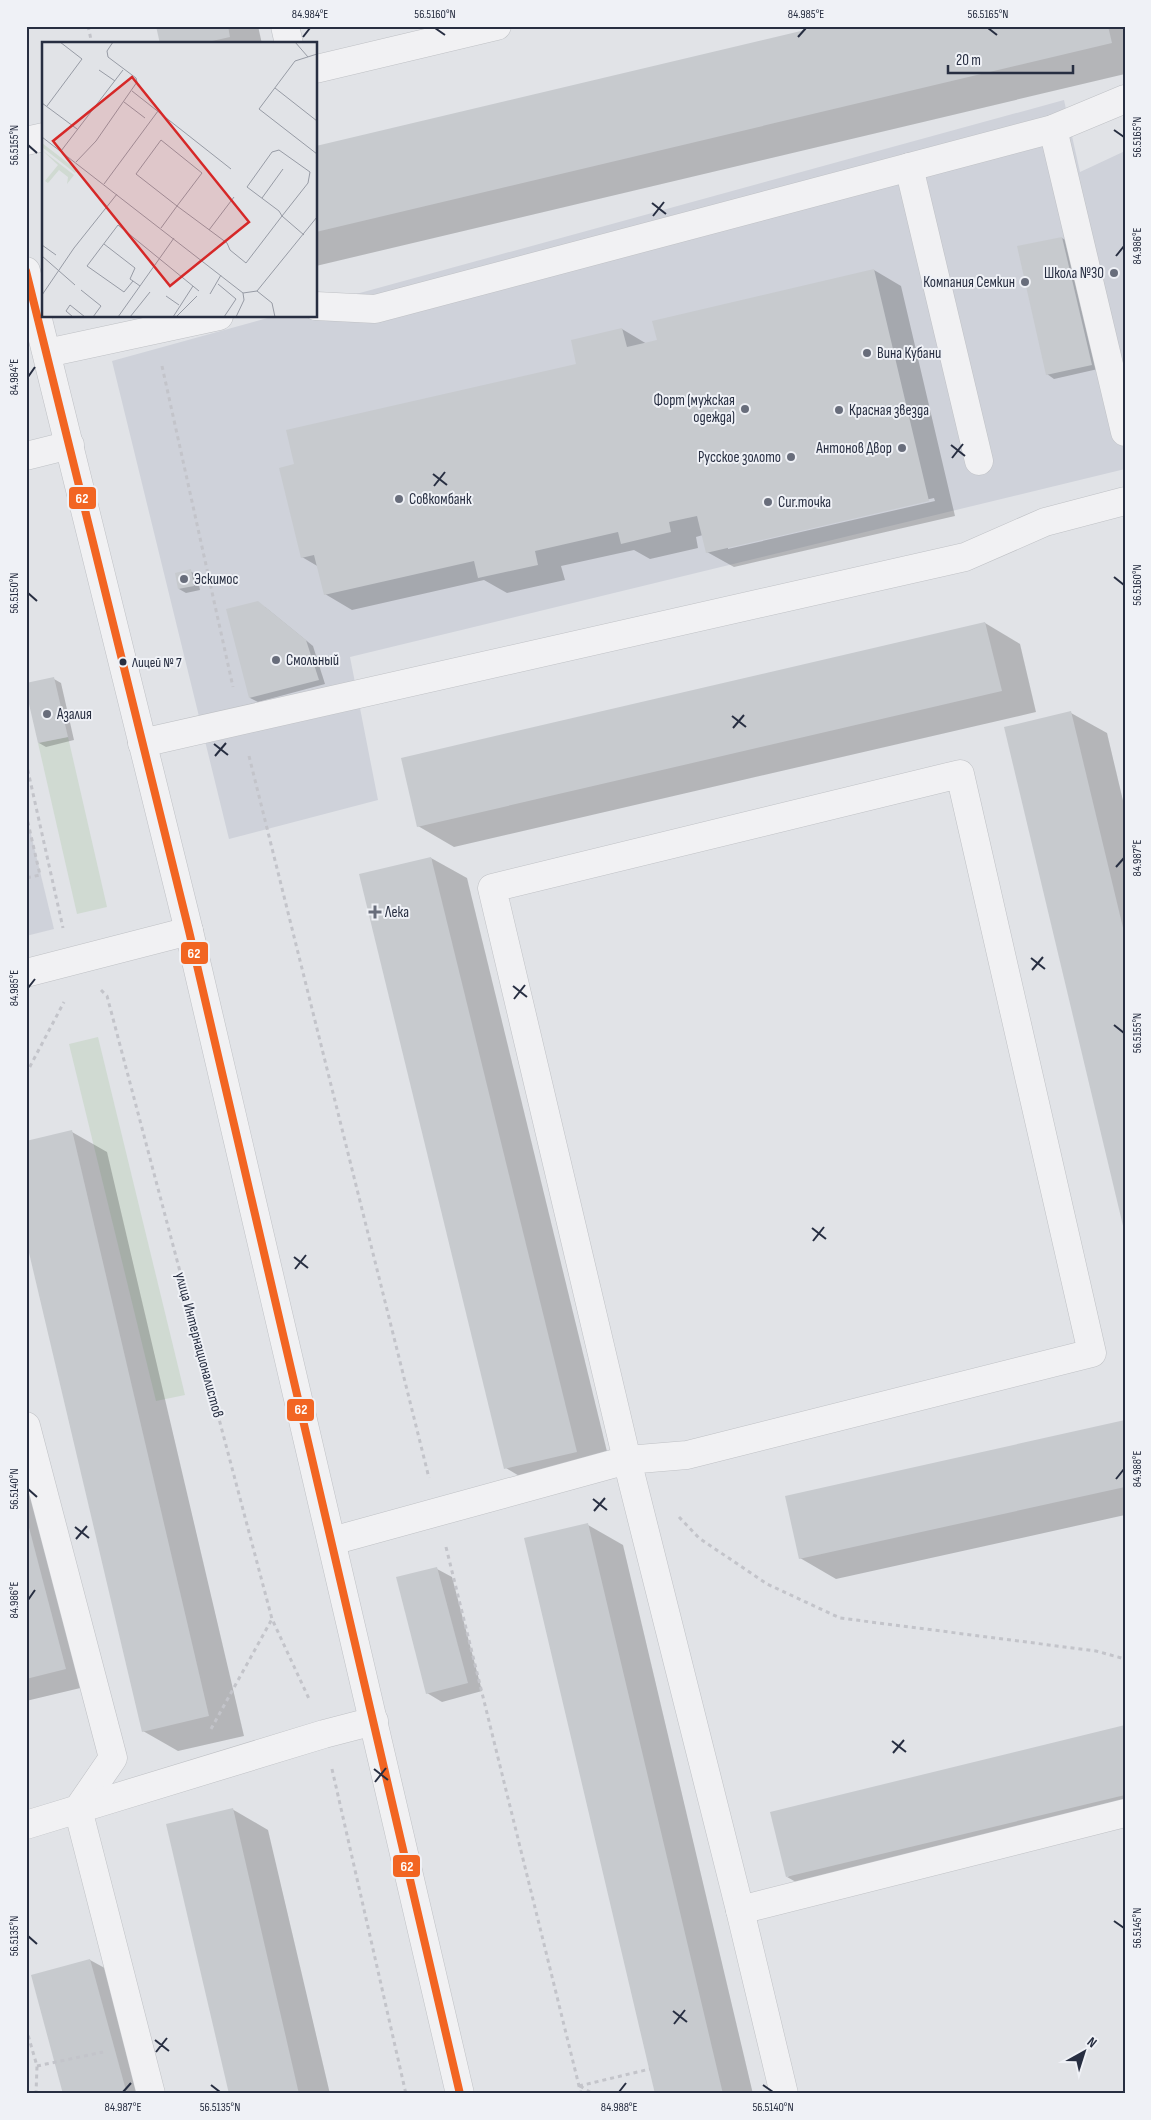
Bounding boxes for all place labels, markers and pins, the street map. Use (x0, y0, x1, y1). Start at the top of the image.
place label: Школа №30 (1044, 264, 1104, 283)
marker: Школа №30 (1108, 267, 1120, 279)
place label: Компания Семкин (923, 273, 1015, 292)
marker: Компания Семкин (1019, 276, 1031, 288)
place label: Вина Кубани (877, 344, 941, 363)
marker: Вина Кубани (861, 347, 873, 359)
place label: Форт (мужская одежда) (653, 391, 735, 427)
place label: Красная звезда (849, 401, 929, 420)
marker: Форт (мужская одежда) (739, 403, 751, 415)
marker: Красная звезда (833, 404, 845, 416)
place label: Антонов Двор (815, 439, 892, 458)
marker: Антонов Двор (896, 442, 908, 454)
place label: Русское золото (698, 448, 781, 467)
marker: Русское золото (785, 451, 797, 463)
place label: Совкомбанк (409, 490, 472, 509)
marker: Совкомбанк (393, 493, 405, 505)
place label: Cur.точка (778, 493, 831, 512)
marker: Cur.точка (762, 496, 774, 508)
place label: Эскимос (194, 570, 238, 589)
marker: Эскимос (178, 573, 190, 585)
place label: Смольный (286, 651, 339, 670)
place label: Лицей № 7 (131, 654, 182, 671)
marker: Смольный (270, 654, 282, 666)
marker: Лицей № 7 (118, 657, 128, 667)
place label: Азалия (56, 705, 92, 724)
marker: Азалия (41, 708, 53, 720)
place label: Лека (384, 903, 409, 922)
marker: Лека (369, 906, 381, 918)

